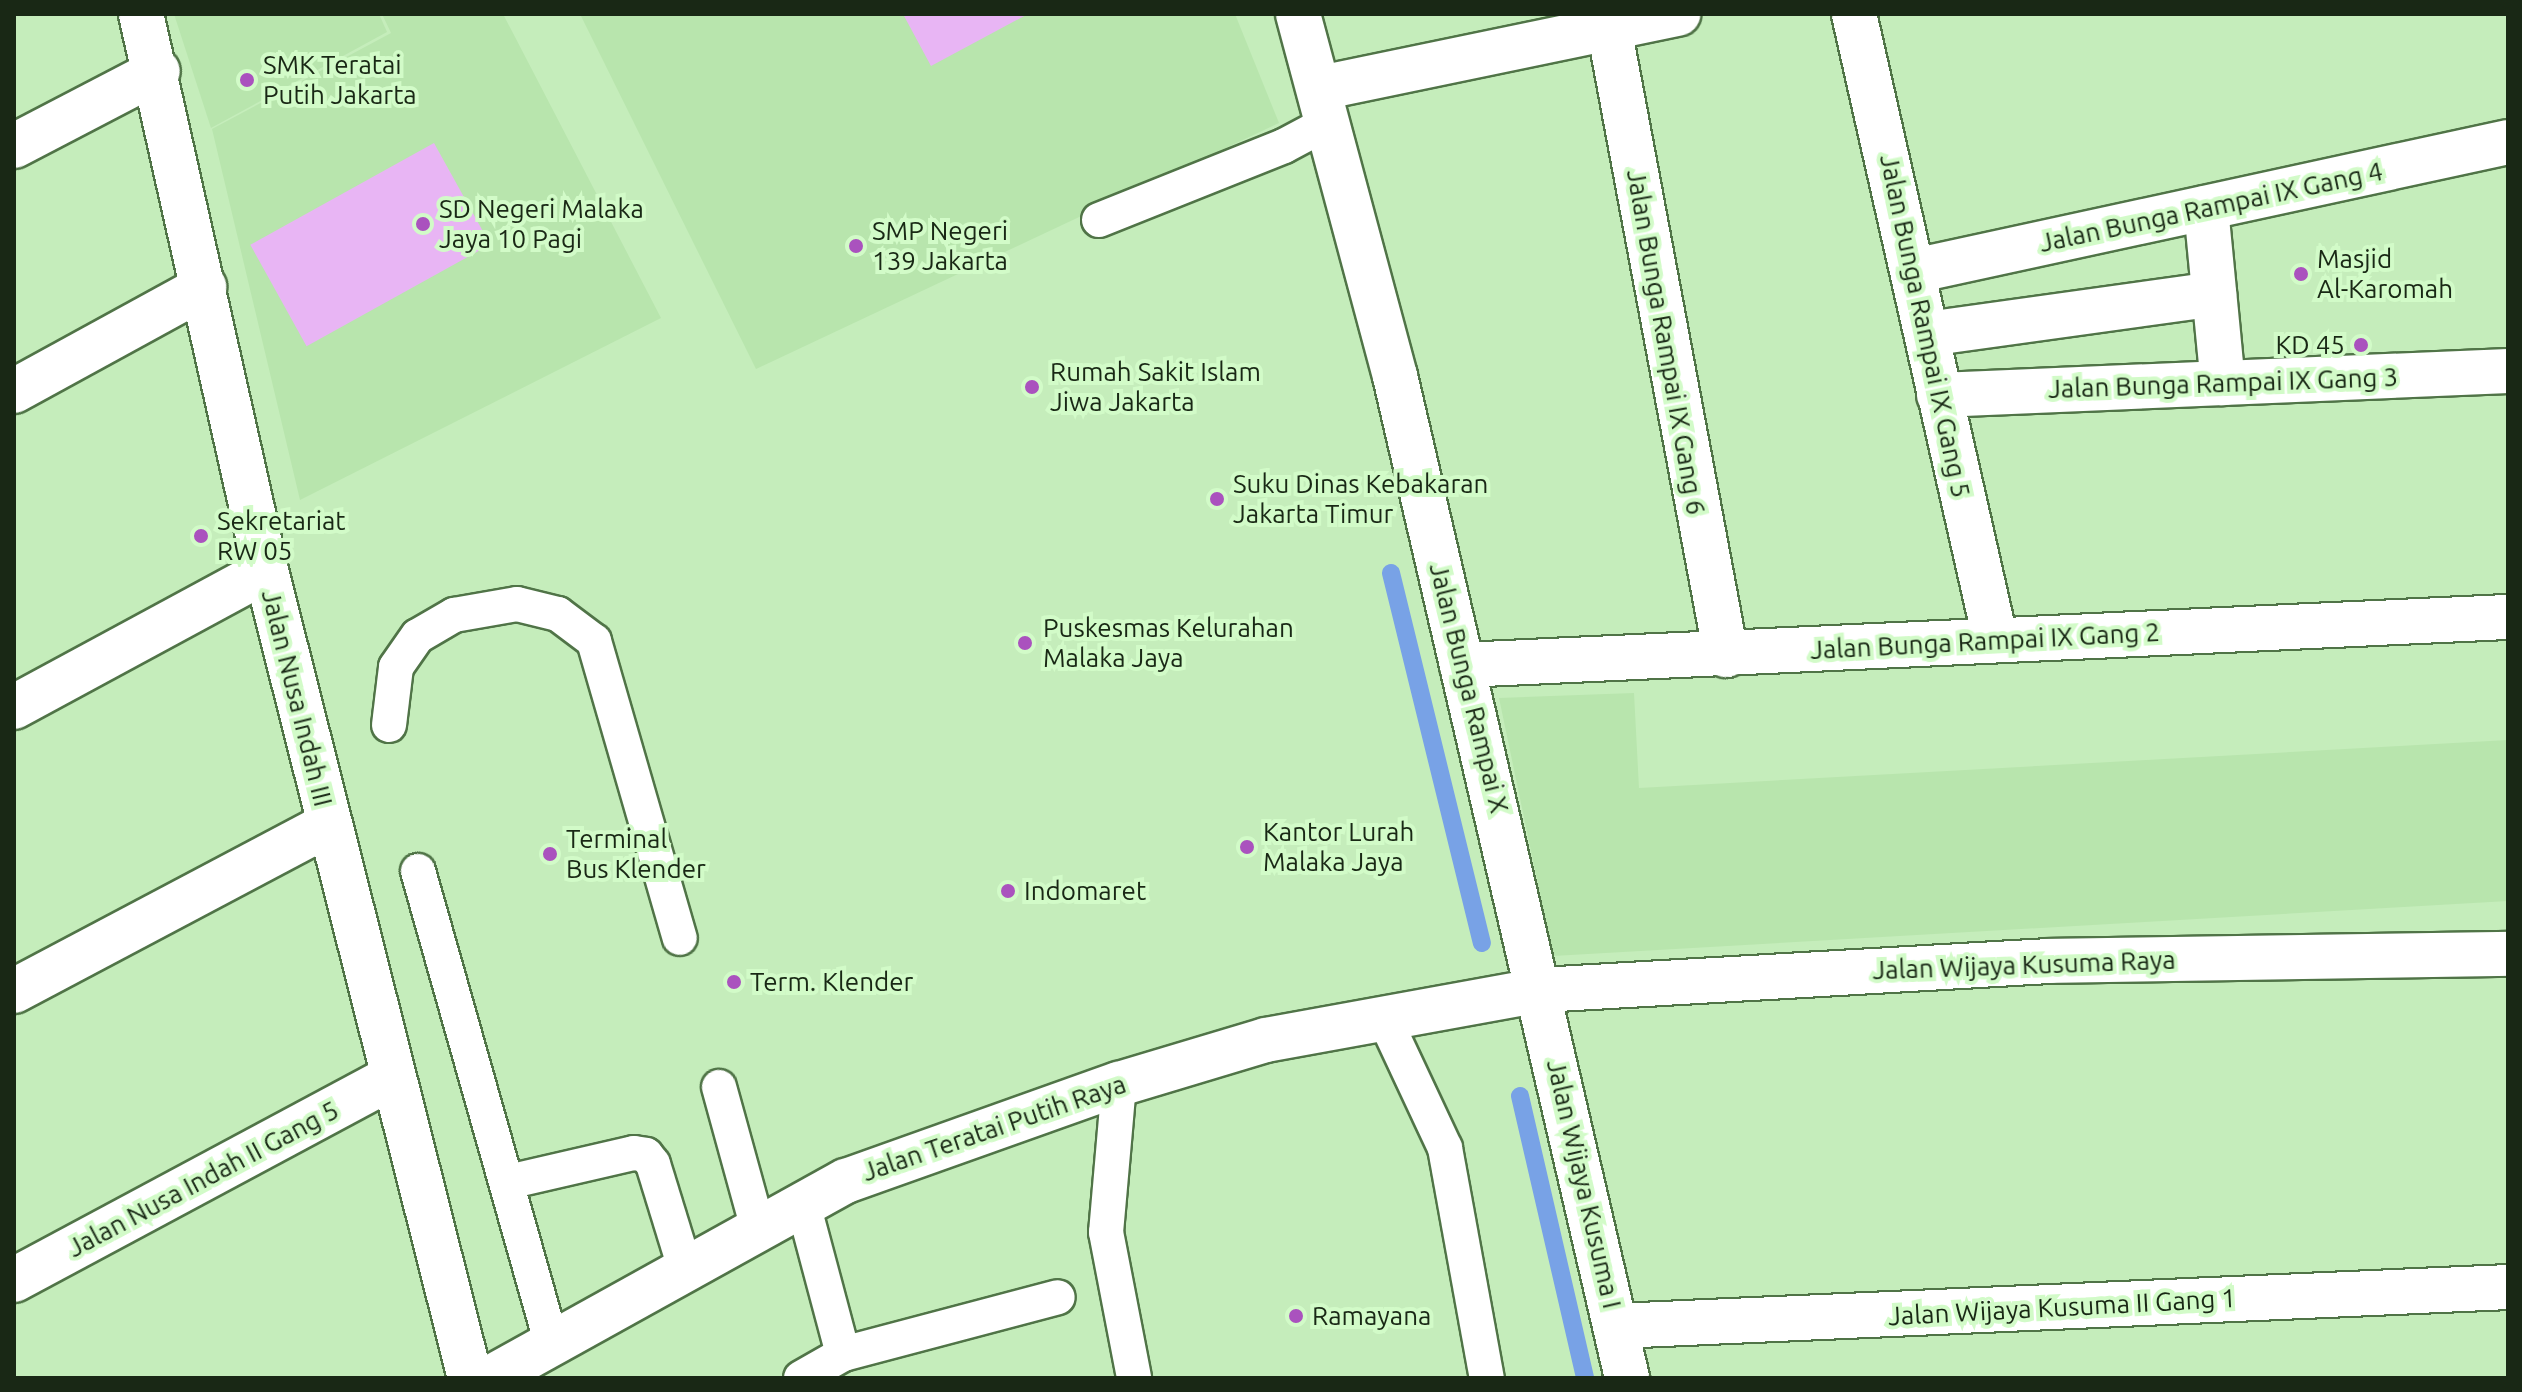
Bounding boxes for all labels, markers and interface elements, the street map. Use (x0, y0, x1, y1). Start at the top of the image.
place label: SMK Teratai Putih Jakarta (263, 49, 417, 110)
marker: SMK Teratai Putih Jakarta (238, 71, 256, 89)
street label: Jalan Bunga Rampai IX Gang 5 (1873, 152, 1977, 500)
street label: Jalan Bunga Rampai IX Gang 4 (2037, 155, 2385, 259)
street label: Jalan Bunga Rampai IX Gang 6 (1620, 167, 1712, 517)
place label: SD Negeri Malaka Jaya 10 Pagi (439, 193, 644, 254)
marker: SD Negeri Malaka Jaya 10 Pagi (414, 215, 432, 233)
place label: SMP Negeri 139 Jakarta (872, 215, 1008, 276)
marker: SMP Negeri 139 Jakarta (847, 237, 865, 255)
place label: Masjid Al-Karomah (2317, 243, 2453, 304)
marker: Masjid Al-Karomah (2292, 265, 2310, 283)
place label: KD 45 (2276, 329, 2345, 361)
marker: KD 45 (2352, 336, 2370, 354)
place label: Rumah Sakit Islam Jiwa Jakarta (1050, 356, 1261, 418)
street label: Jalan Bunga Rampai IX Gang 3 (2048, 361, 2398, 405)
marker: Rumah Sakit Islam Jiwa Jakarta (1021, 376, 1043, 398)
place label: Suku Dinas Kebakaran Jakarta Timur (1233, 468, 1488, 530)
marker: Suku Dinas Kebakaran Jakarta Timur (1208, 490, 1226, 508)
place label: Sekretariat RW 05 (217, 505, 346, 566)
marker: Sekretariat RW 05 (192, 527, 210, 545)
street label: Jalan Bunga Rampai X (1423, 560, 1515, 816)
street label: Jalan Nusa Indah III (255, 587, 339, 809)
place label: Puskesmas Kelurahan Malaka Jaya (1043, 612, 1294, 674)
street label: Jalan Bunga Rampai IX Gang 2 (1809, 616, 2161, 666)
marker: Puskesmas Kelurahan Malaka Jaya (1014, 632, 1036, 654)
place label: Kantor Lurah Malaka Jaya (1263, 816, 1414, 878)
place label: Terminal Bus Klender (566, 823, 706, 884)
marker: Kantor Lurah Malaka Jaya (1238, 838, 1256, 856)
marker: Terminal Bus Klender (541, 845, 559, 863)
place label: Indomaret (1024, 875, 1146, 907)
marker: Indomaret (999, 882, 1017, 900)
street label: Jalan Wijaya Kusuma Raya (1872, 944, 2176, 986)
place label: Term. Klender (750, 966, 913, 998)
marker: Term. Klender (725, 973, 743, 991)
street label: Jalan Wijaya Kusuma I (1540, 1056, 1628, 1312)
street label: Jalan Teratai Putih Raya (858, 1068, 1130, 1188)
street label: Jalan Nusa Indah II Gang 5 (62, 1094, 344, 1264)
street label: Jalan Wijaya Kusuma II Gang 1 (1887, 1282, 2237, 1332)
place label: Ramayana (1312, 1300, 1431, 1332)
marker: Ramayana (1287, 1307, 1305, 1325)

